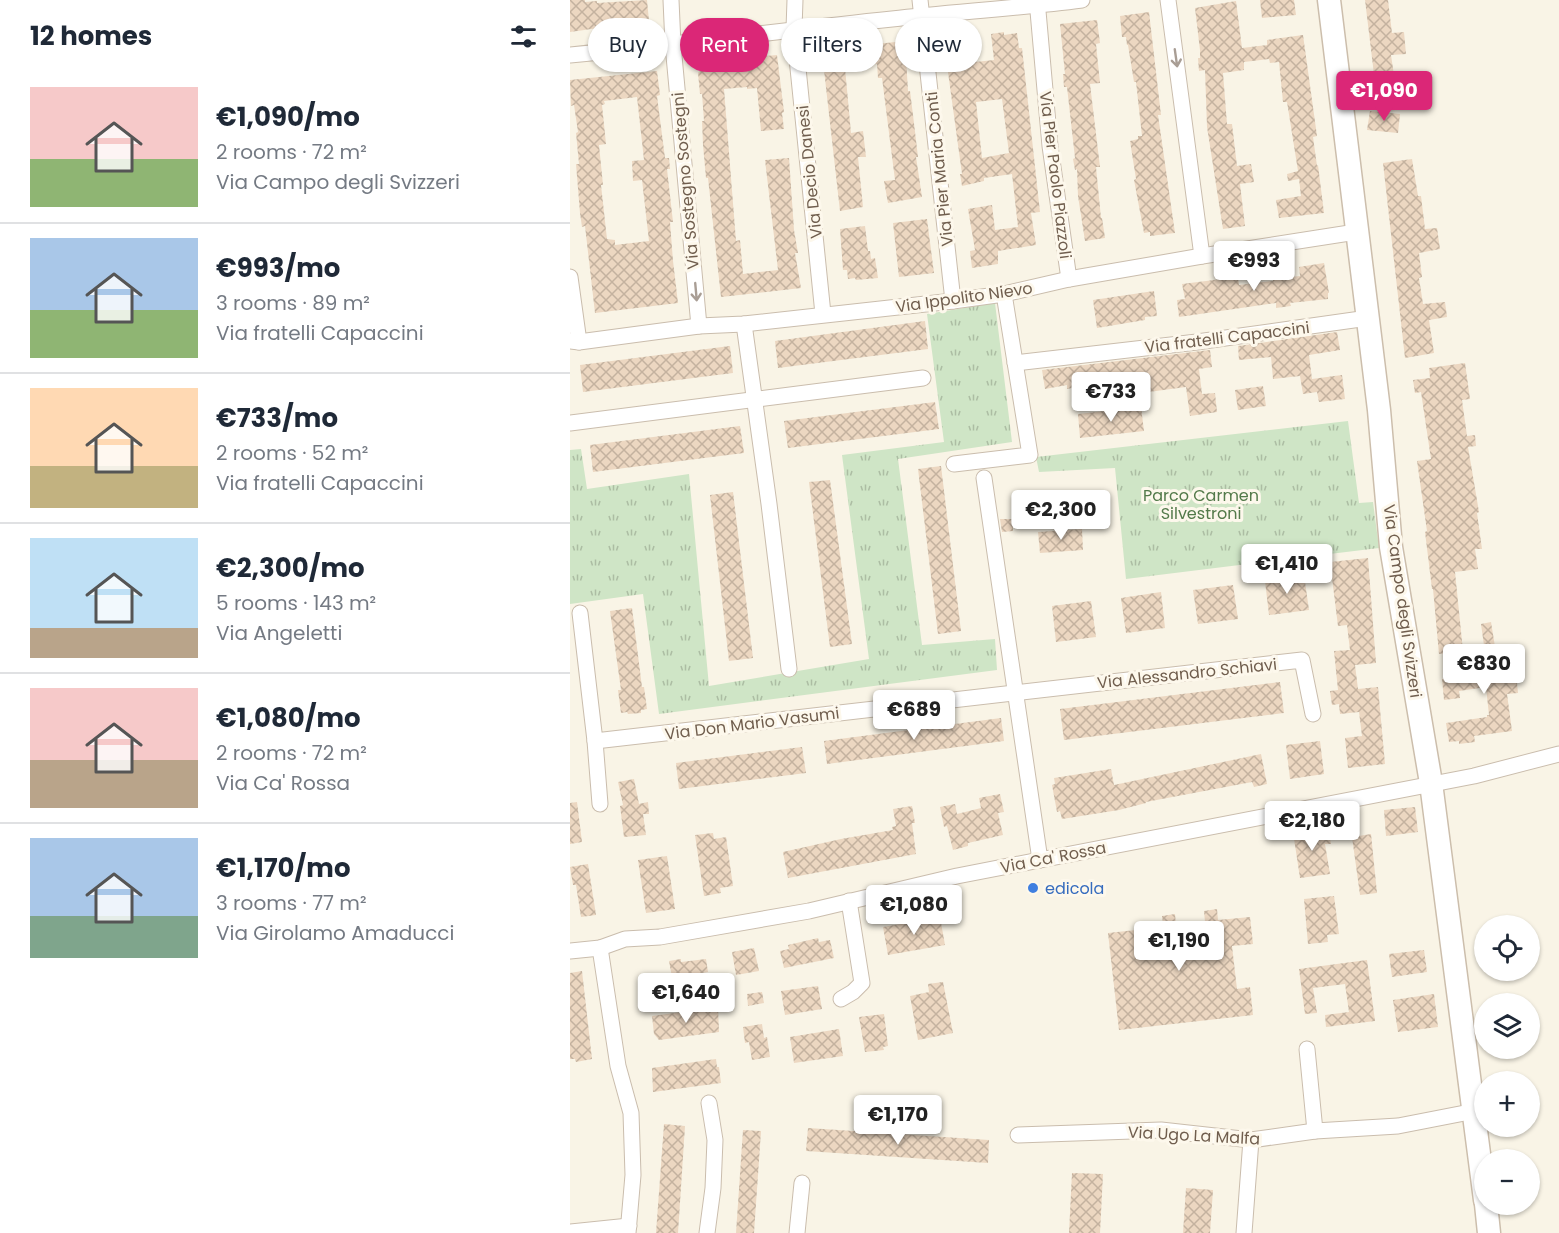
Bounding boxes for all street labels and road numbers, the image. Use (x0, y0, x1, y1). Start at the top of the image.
street label: Via Pier Maria Conti (920, 90, 959, 247)
street label: Via Pier Paolo Piazzoli (1034, 90, 1077, 260)
street label: Via Sostegno Sostegni (666, 91, 705, 271)
street label: Via Decio Danesi (791, 104, 828, 240)
street label: Via Ippolito Nievo (894, 276, 1034, 318)
street label: Via fratelli Capaccini (1143, 316, 1311, 359)
street label: Via Campo degli Svizzeri (1378, 503, 1427, 699)
street label: Via Alessandro Schiavi (1096, 653, 1278, 694)
street label: Via Don Mario Vasumi (664, 701, 841, 746)
street label: Via Ca' Rossa (998, 836, 1108, 879)
street label: Via Ugo La Malfa (1127, 1121, 1261, 1150)

